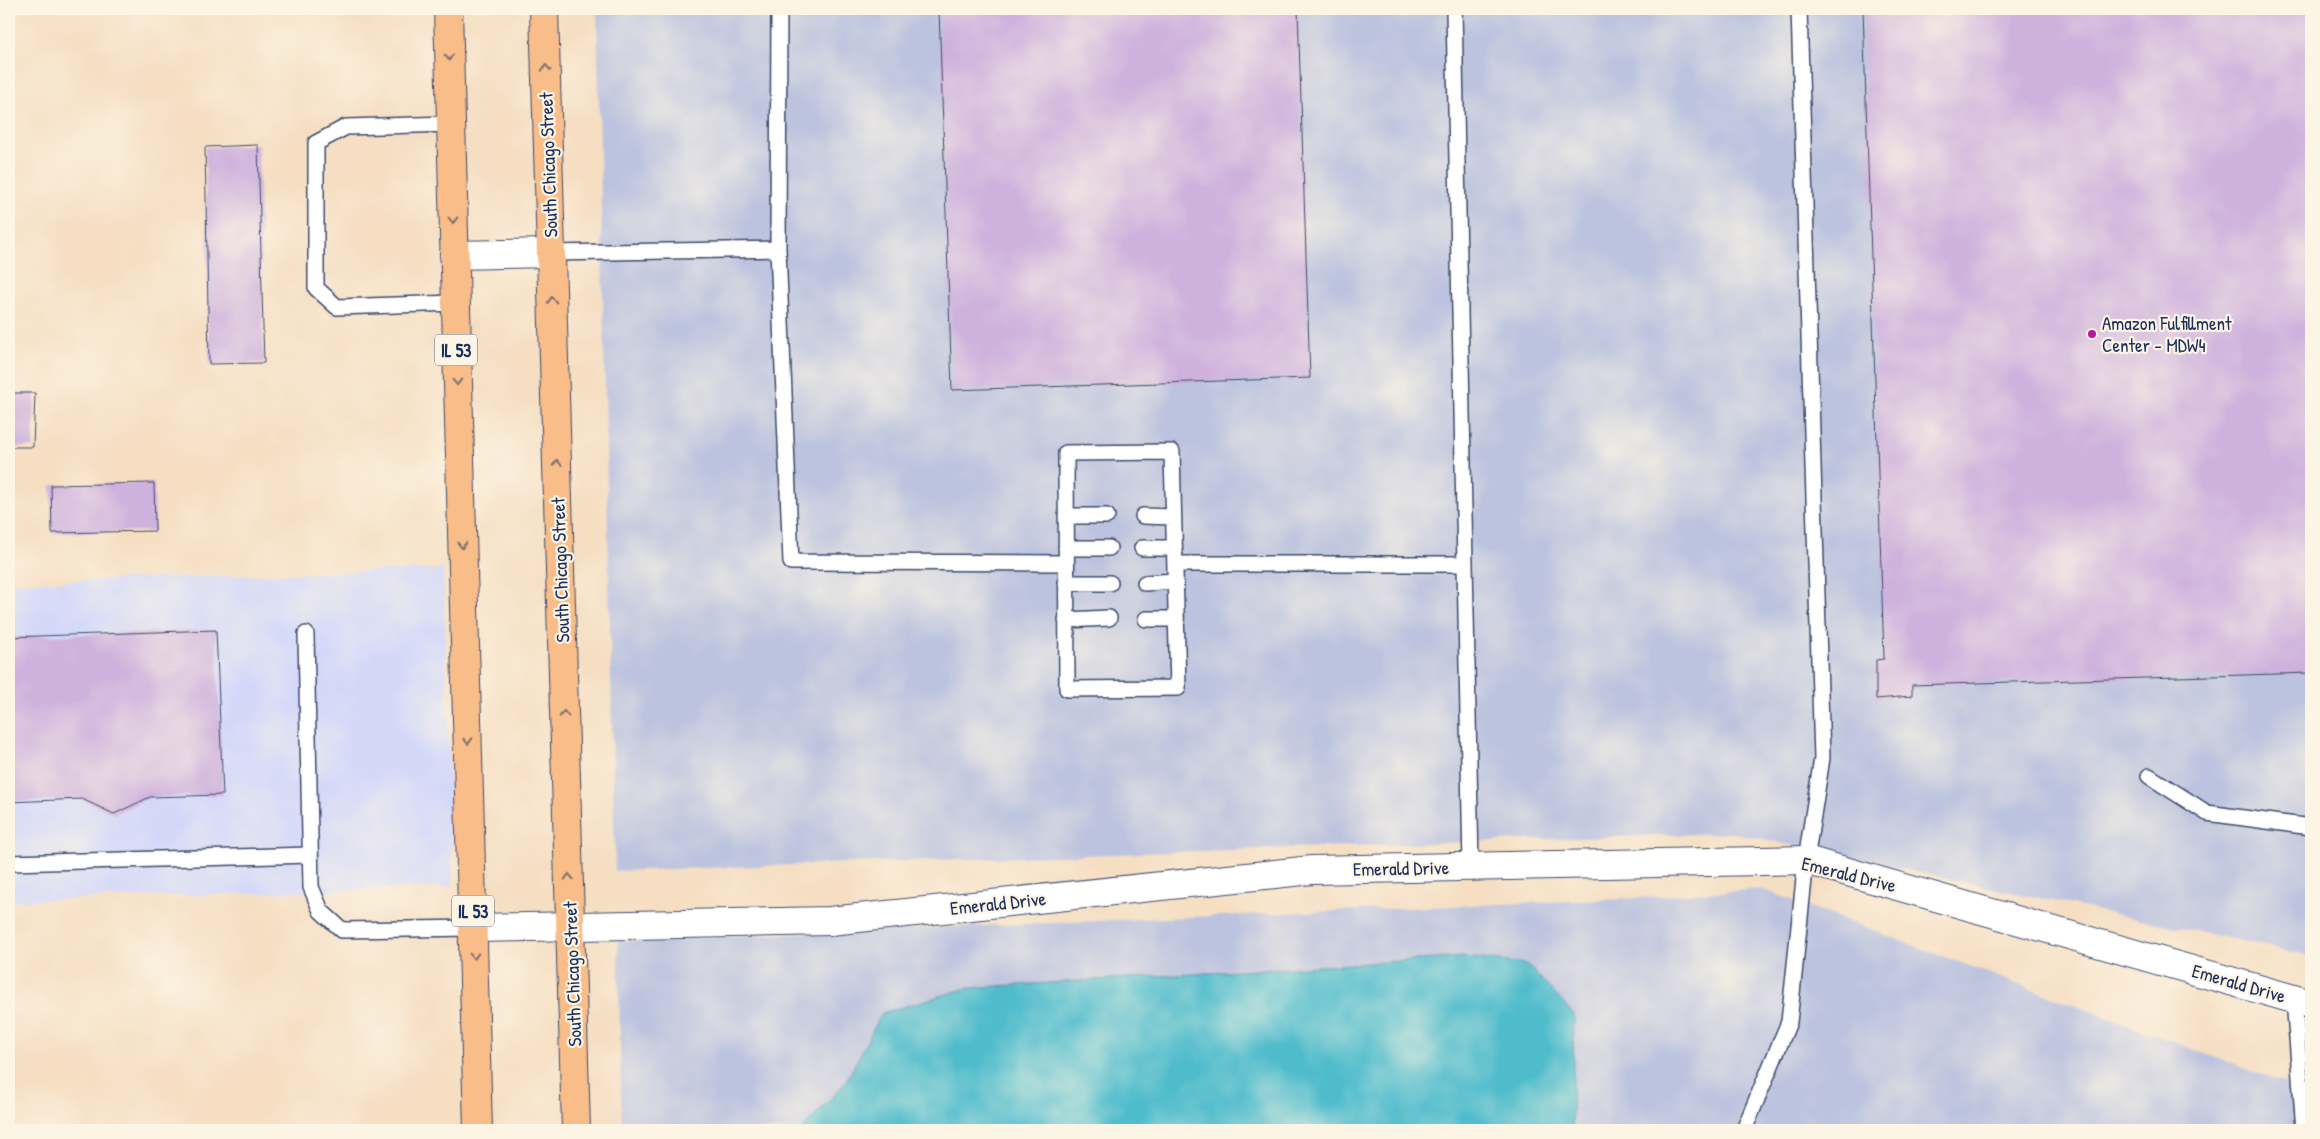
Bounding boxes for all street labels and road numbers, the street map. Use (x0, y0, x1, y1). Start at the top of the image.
street label: South Chicago Street (532, 92, 564, 238)
road number: IL 53 (435, 334, 477, 366)
street label: South Chicago Street (544, 497, 576, 643)
street label: Emerald Drive (1799, 850, 1899, 898)
street label: Emerald Drive (1353, 854, 1450, 882)
street label: Emerald Drive (949, 885, 1048, 921)
road number: IL 53 (452, 896, 494, 926)
street label: South Chicago Street (556, 901, 588, 1047)
street label: Emerald Drive (2189, 957, 2289, 1009)

